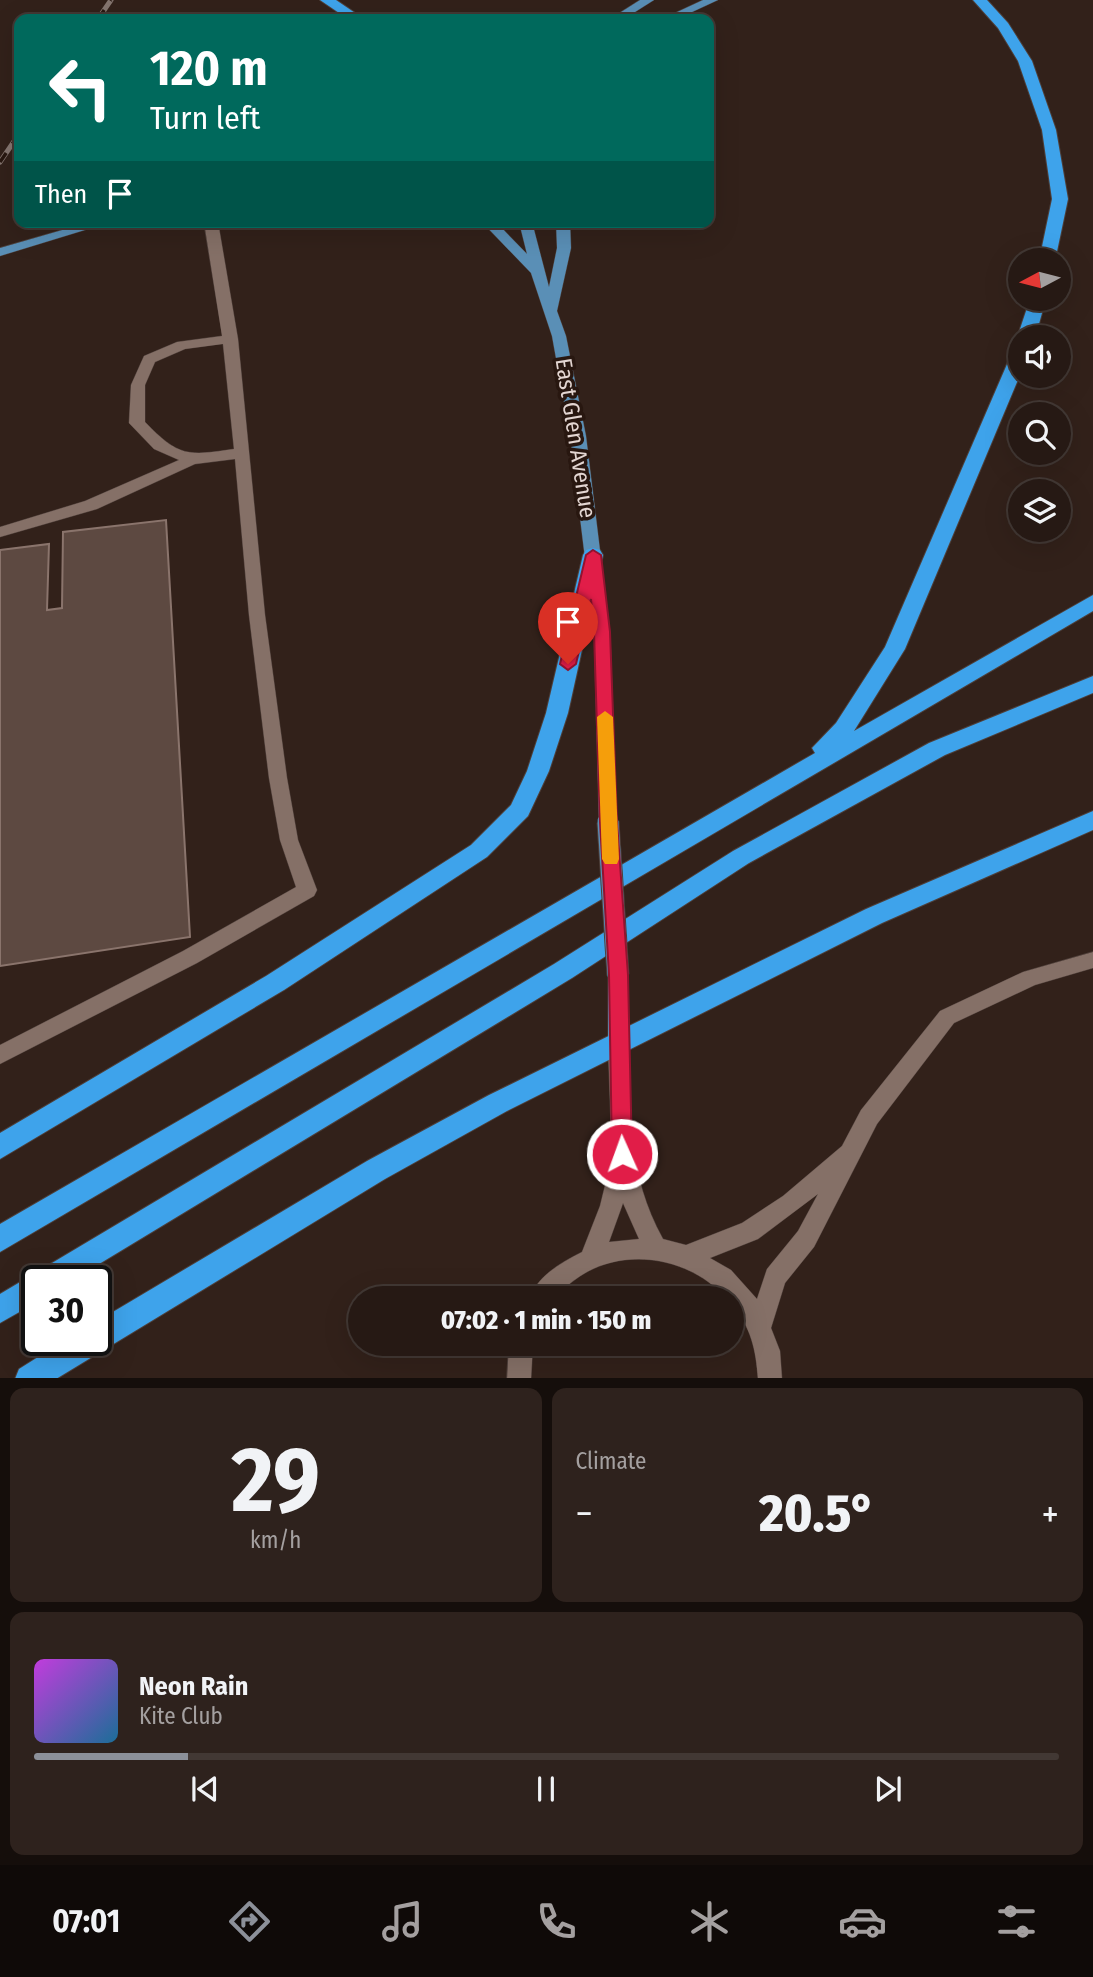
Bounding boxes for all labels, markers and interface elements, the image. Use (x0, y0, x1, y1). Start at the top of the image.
text: 120 m (150, 39, 268, 98)
icon: left (35, 42, 126, 133)
text: Turn left (150, 99, 260, 137)
icon: arrive (101, 175, 139, 213)
text: Then (35, 179, 87, 210)
north arrow (1008, 248, 1071, 312)
map controls (1008, 248, 1071, 542)
button: sound (1008, 325, 1071, 388)
street label: East Glen Avenue (550, 356, 602, 520)
button: search (1008, 402, 1071, 465)
button: layers (1008, 479, 1071, 542)
pin (538, 592, 598, 664)
icon: arrive (549, 603, 587, 641)
position arrow (585, 1117, 659, 1191)
speed limit sign: 30 (21, 1265, 112, 1356)
text: 07:02 · 1 min · 150 m (441, 1305, 651, 1336)
text: 29 (231, 1426, 320, 1535)
text: Climate (576, 1447, 646, 1475)
text: 20.5° (759, 1482, 875, 1545)
text: − (576, 1491, 593, 1537)
text: + (1042, 1491, 1059, 1537)
text: km/h (250, 1526, 301, 1554)
text: Neon Rain (139, 1671, 248, 1702)
text: Kite Club (139, 1702, 223, 1730)
icon: previous (186, 1770, 224, 1808)
icon: pause (527, 1770, 565, 1808)
icon: next (869, 1770, 907, 1808)
icon: directions (225, 1897, 274, 1946)
icon: music (378, 1897, 427, 1946)
icon: phone (532, 1897, 581, 1946)
icon: climate (685, 1897, 734, 1946)
icon: car (838, 1897, 887, 1946)
icon: filters (992, 1897, 1041, 1946)
text: 07:01 (52, 1902, 120, 1940)

